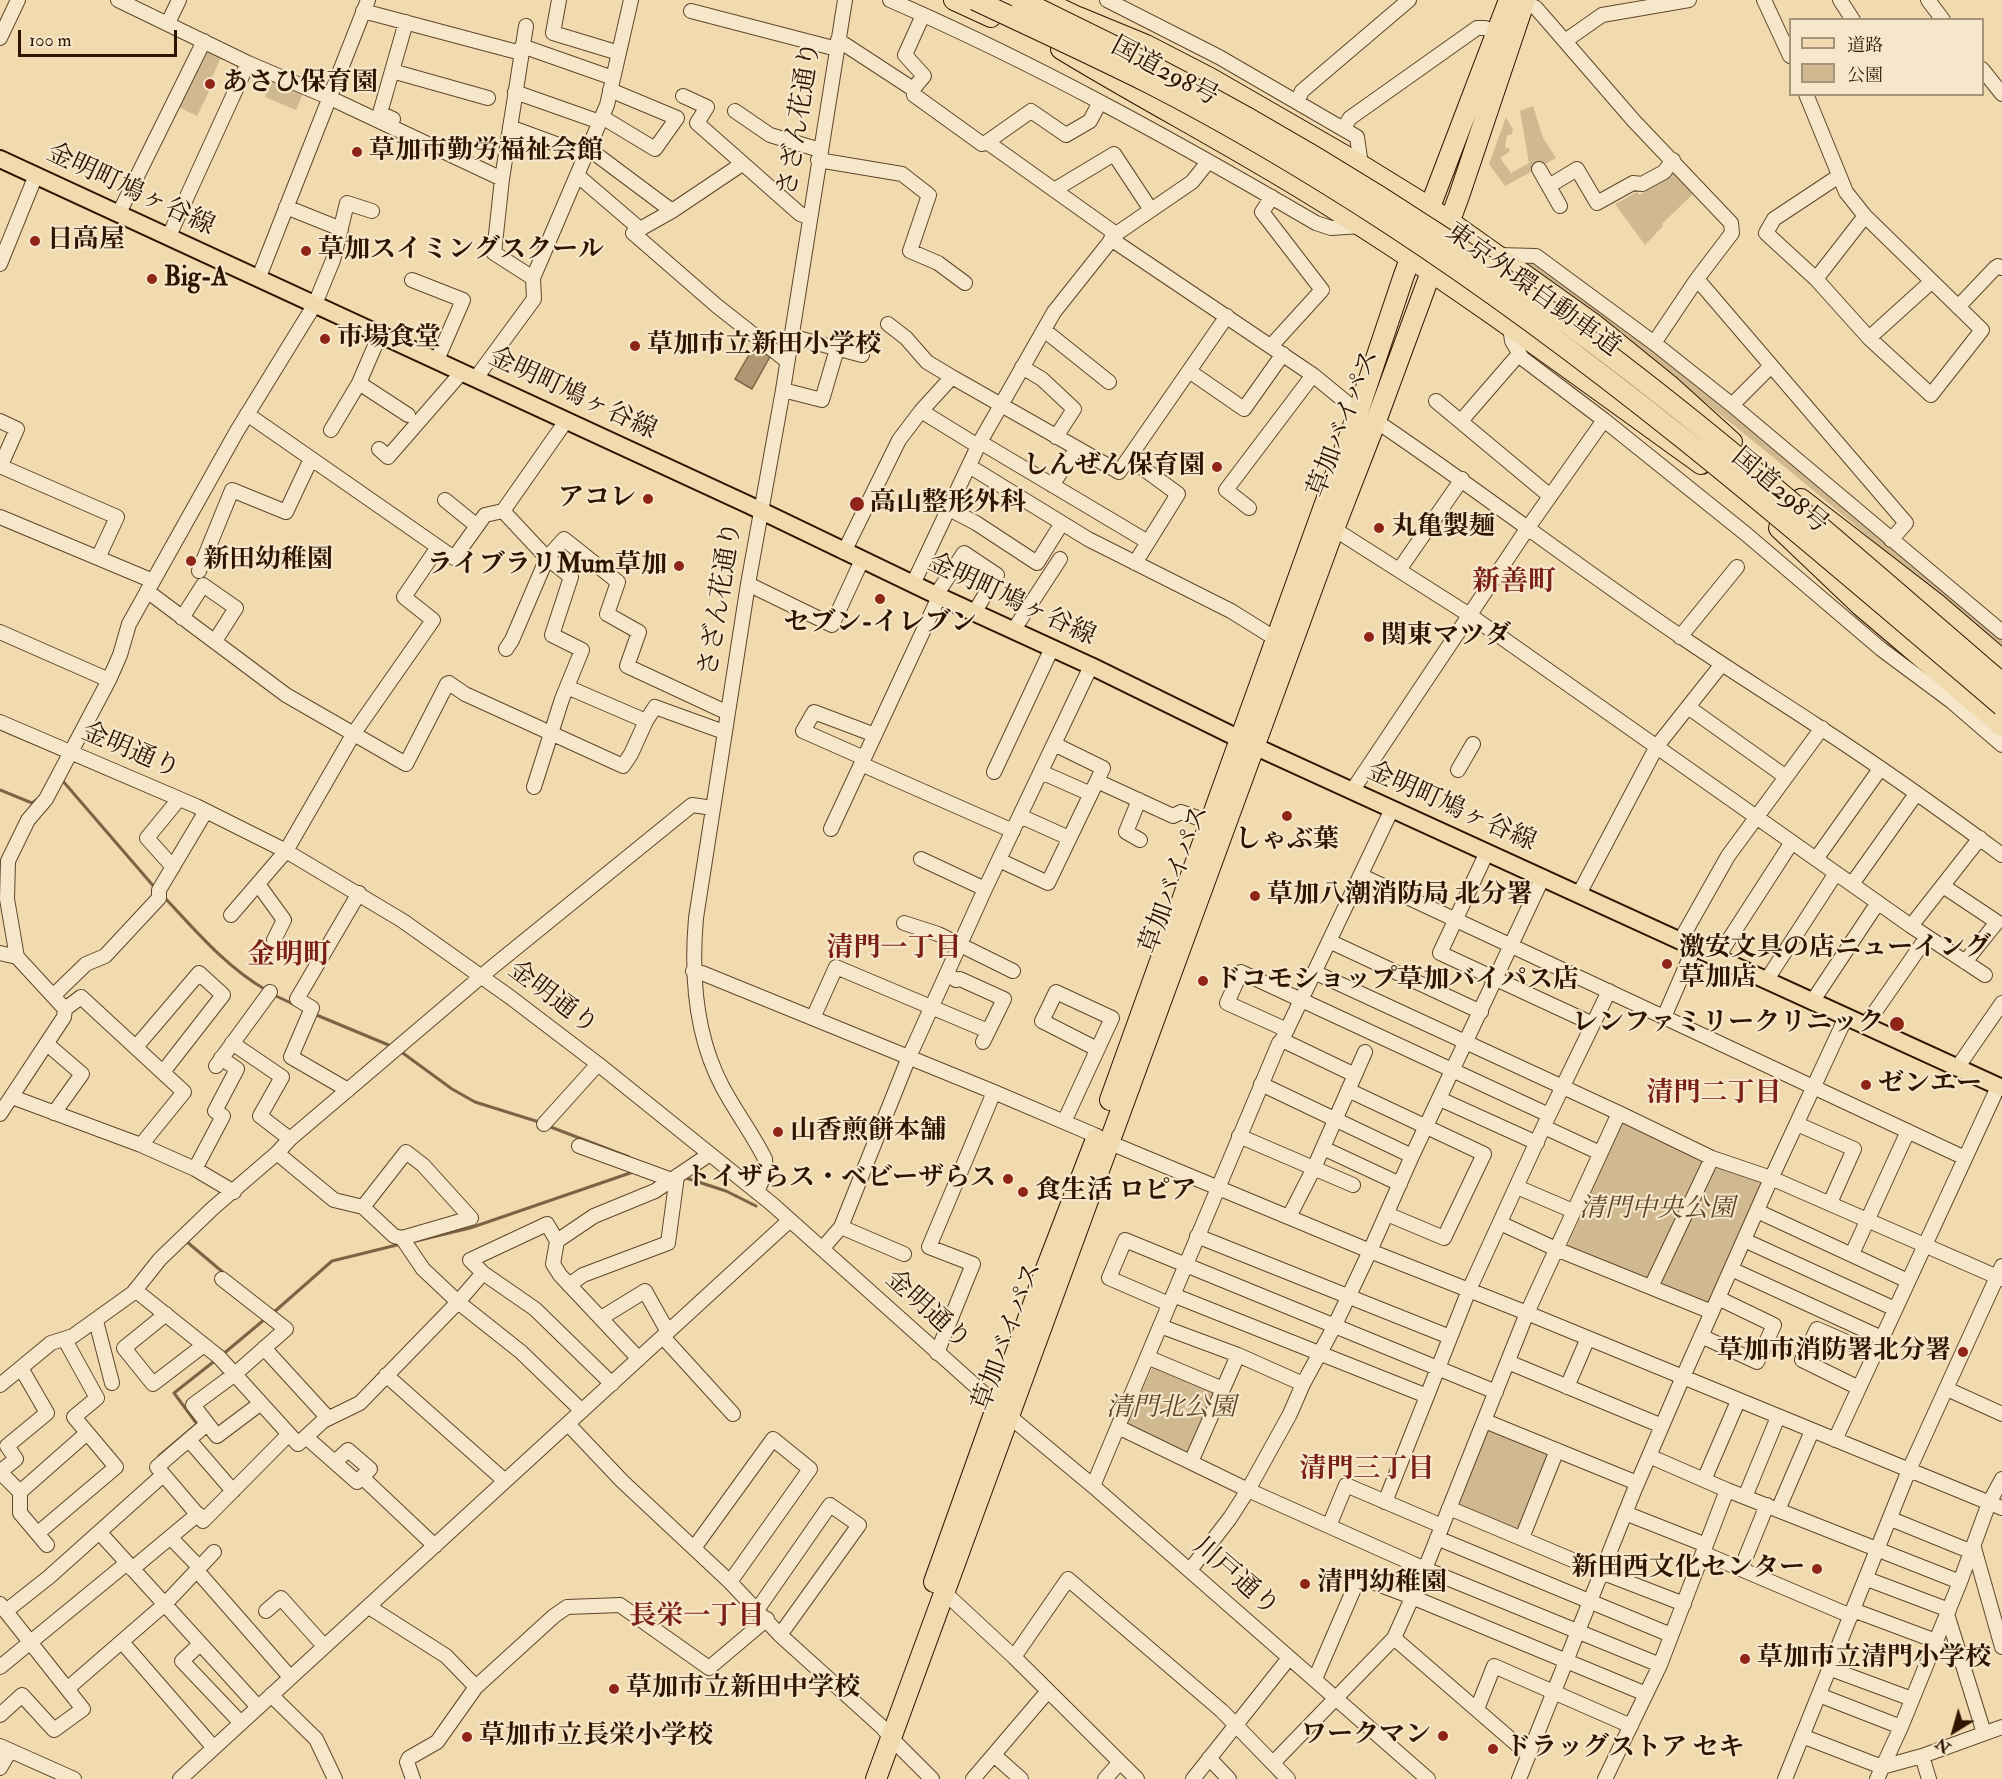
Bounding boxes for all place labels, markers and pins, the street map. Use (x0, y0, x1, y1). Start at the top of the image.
place label: あさひ保育園 (222, 68, 378, 100)
marker: あさひ保育園 (203, 77, 217, 91)
place label: 草加市勤労福祉会館 (369, 136, 603, 168)
marker: 草加市勤労福祉会館 (350, 145, 364, 159)
place label: 日高屋 (47, 225, 125, 257)
marker: 日高屋 (28, 234, 42, 248)
place label: 草加スイミングスクール (318, 235, 604, 267)
marker: 草加スイミングスクール (299, 244, 313, 258)
place label: Big-A (164, 263, 228, 295)
marker: Big-A (145, 272, 159, 286)
place label: 市場食堂 (337, 323, 441, 355)
place label: 草加市立新田小学校 (647, 330, 881, 362)
marker: 市場食堂 (318, 332, 332, 346)
marker: 草加市立新田小学校 (628, 339, 642, 353)
place label: しんぜん保育園 (1023, 451, 1205, 483)
marker: しんぜん保育園 (1210, 460, 1224, 474)
place label: アコレ (558, 483, 636, 515)
place label: 高山整形外科 (870, 488, 1026, 520)
marker: アコレ (641, 492, 655, 506)
marker: 高山整形外科 (848, 495, 866, 513)
place label: 丸亀製麺 (1391, 512, 1495, 544)
marker: 丸亀製麺 (1372, 521, 1386, 535)
place label: 新田幼稚園 (203, 545, 333, 577)
place label: ライブラリMum草加 (427, 550, 667, 582)
marker: 新田幼稚園 (184, 554, 198, 568)
marker: ライブラリMum草加 (672, 559, 686, 573)
marker: セブン-イレブン (873, 592, 887, 606)
place label: セブン-イレブン (784, 608, 976, 640)
place label: 関東マツダ (1381, 621, 1511, 653)
marker: 関東マツダ (1362, 630, 1376, 644)
marker: しゃぶ葉 (1280, 809, 1294, 823)
place label: しゃぶ葉 (1235, 825, 1339, 857)
place label: 草加八潮消防局 北分署 (1267, 880, 1532, 912)
marker: 草加八潮消防局 北分署 (1248, 889, 1262, 903)
place label: 激安文具の店ニューイング 草加店 (1679, 933, 1991, 994)
marker: 激安文具の店ニューイング 草加店 (1660, 957, 1674, 971)
place label: ドコモショップ草加バイパス店 (1215, 965, 1579, 997)
marker: ドコモショップ草加バイパス店 (1196, 974, 1210, 988)
place label: レンファミリークリニック (1572, 1008, 1884, 1040)
marker: レンファミリークリニック (1888, 1015, 1906, 1033)
place label: ゼンエー (1878, 1069, 1982, 1101)
marker: ゼンエー (1859, 1078, 1873, 1092)
place label: 山香煎餅本舗 (790, 1116, 946, 1148)
marker: 山香煎餅本舗 (771, 1125, 785, 1139)
place label: トイザらス・ベビーザらス (685, 1163, 996, 1195)
marker: トイザらス・ベビーザらス (1001, 1172, 1015, 1186)
place label: 食生活 ロピア (1035, 1176, 1196, 1208)
marker: 食生活 ロピア (1016, 1185, 1030, 1199)
place label: 草加市消防署北分署 (1717, 1336, 1951, 1368)
marker: 草加市消防署北分署 (1956, 1345, 1970, 1359)
place label: 新田西文化センター (1571, 1553, 1805, 1585)
marker: 新田西文化センター (1810, 1562, 1824, 1576)
place label: 清門幼稚園 (1317, 1568, 1447, 1600)
marker: 清門幼稚園 (1298, 1577, 1312, 1591)
place label: 草加市立清門小学校 (1757, 1643, 1991, 1675)
marker: 草加市立清門小学校 (1738, 1652, 1752, 1666)
place label: 草加市立新田中学校 (626, 1673, 860, 1705)
marker: 草加市立新田中学校 (607, 1682, 621, 1696)
place label: ワークマン (1301, 1720, 1431, 1752)
place label: 草加市立長栄小学校 (479, 1721, 713, 1753)
marker: ワークマン (1436, 1729, 1450, 1743)
marker: 草加市立長栄小学校 (460, 1730, 474, 1744)
place label: ドラッグストア セキ (1505, 1733, 1744, 1765)
marker: ドラッグストア セキ (1486, 1742, 1500, 1756)

